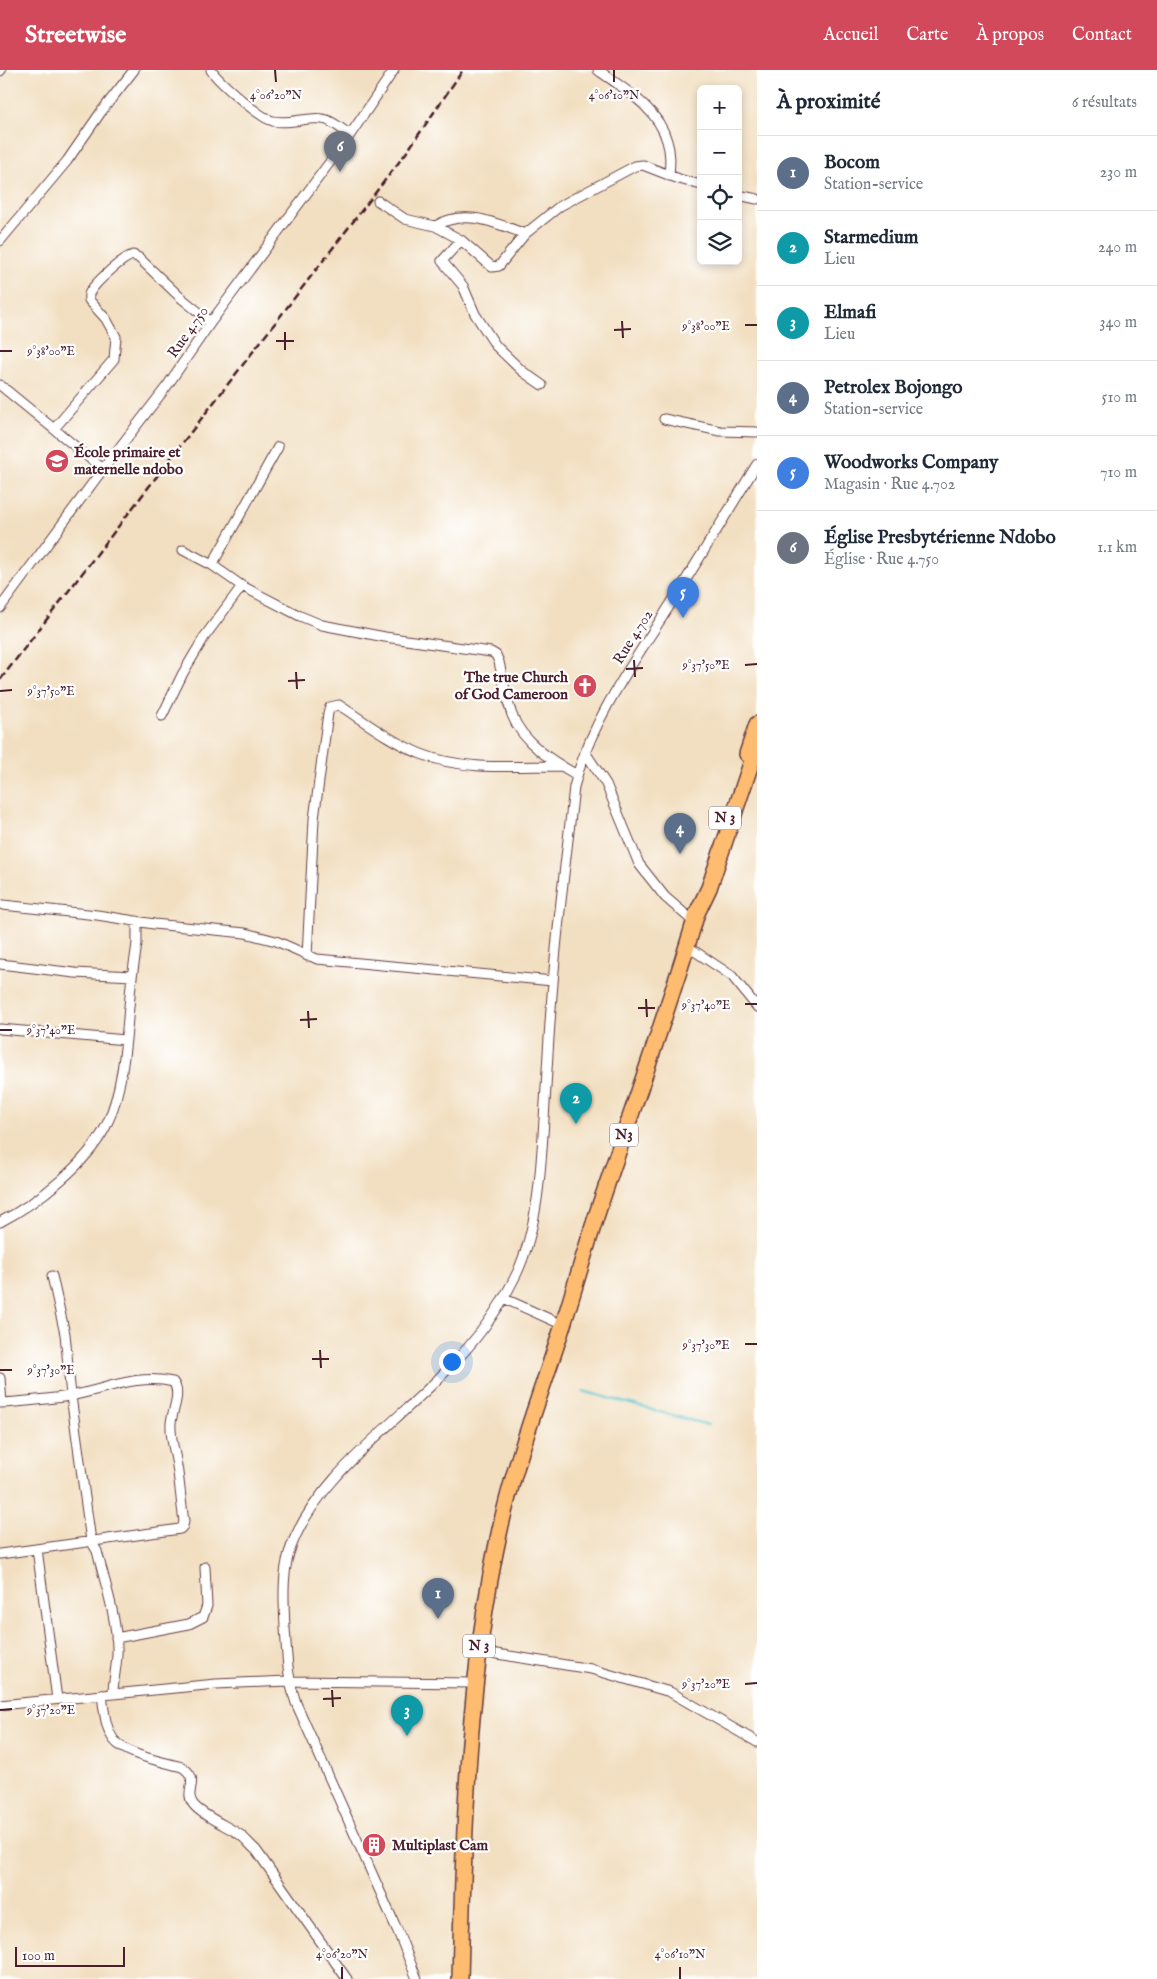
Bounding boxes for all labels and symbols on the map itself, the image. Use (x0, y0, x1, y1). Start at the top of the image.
text: 4°06'20"N (250, 88, 303, 103)
text: 4°06'10"N (589, 88, 640, 103)
pin: 6 (324, 131, 356, 172)
street label: Rue 4.750 (163, 302, 213, 362)
text: 9°38'00"E (681, 319, 730, 334)
text: 9°38'00"E (26, 344, 75, 359)
place label: École primaire et maternelle ndobo (74, 443, 183, 479)
school or university icon: École primaire et maternelle ndobo (44, 448, 70, 474)
pin: 5 (667, 577, 699, 618)
street label: Rue 4.702 (609, 606, 657, 668)
text: 9°37'50"E (682, 658, 729, 673)
place label: The true Church of God Cameroon (455, 668, 569, 704)
church icon: The true Church of God Cameroon (572, 673, 598, 699)
text: 9°37'50"E (27, 684, 74, 699)
road number: N 3 (709, 806, 741, 830)
pin: 4 (664, 813, 696, 854)
text: 9°37'40"E (681, 998, 730, 1013)
text: 9°37'40"E (26, 1023, 75, 1038)
pin: 2 (560, 1083, 592, 1124)
road number: N3 (610, 1124, 638, 1146)
text: 9°37'30"E (681, 1338, 730, 1353)
your location (439, 1349, 465, 1375)
text: 9°37'30"E (26, 1363, 75, 1378)
pin: 1 (422, 1578, 454, 1619)
road number: N 3 (463, 1634, 495, 1658)
text: 9°37'20"E (681, 1677, 730, 1692)
pin: 3 (391, 1695, 423, 1736)
text: 9°37'20"E (26, 1703, 75, 1718)
building icon: Multiplast Cam (361, 1832, 387, 1858)
place label: Multiplast Cam (392, 1836, 488, 1855)
scale bar (15, 1944, 125, 1967)
text: 4°06'20"N (316, 1947, 369, 1962)
text: 4°06'10"N (655, 1947, 706, 1962)

